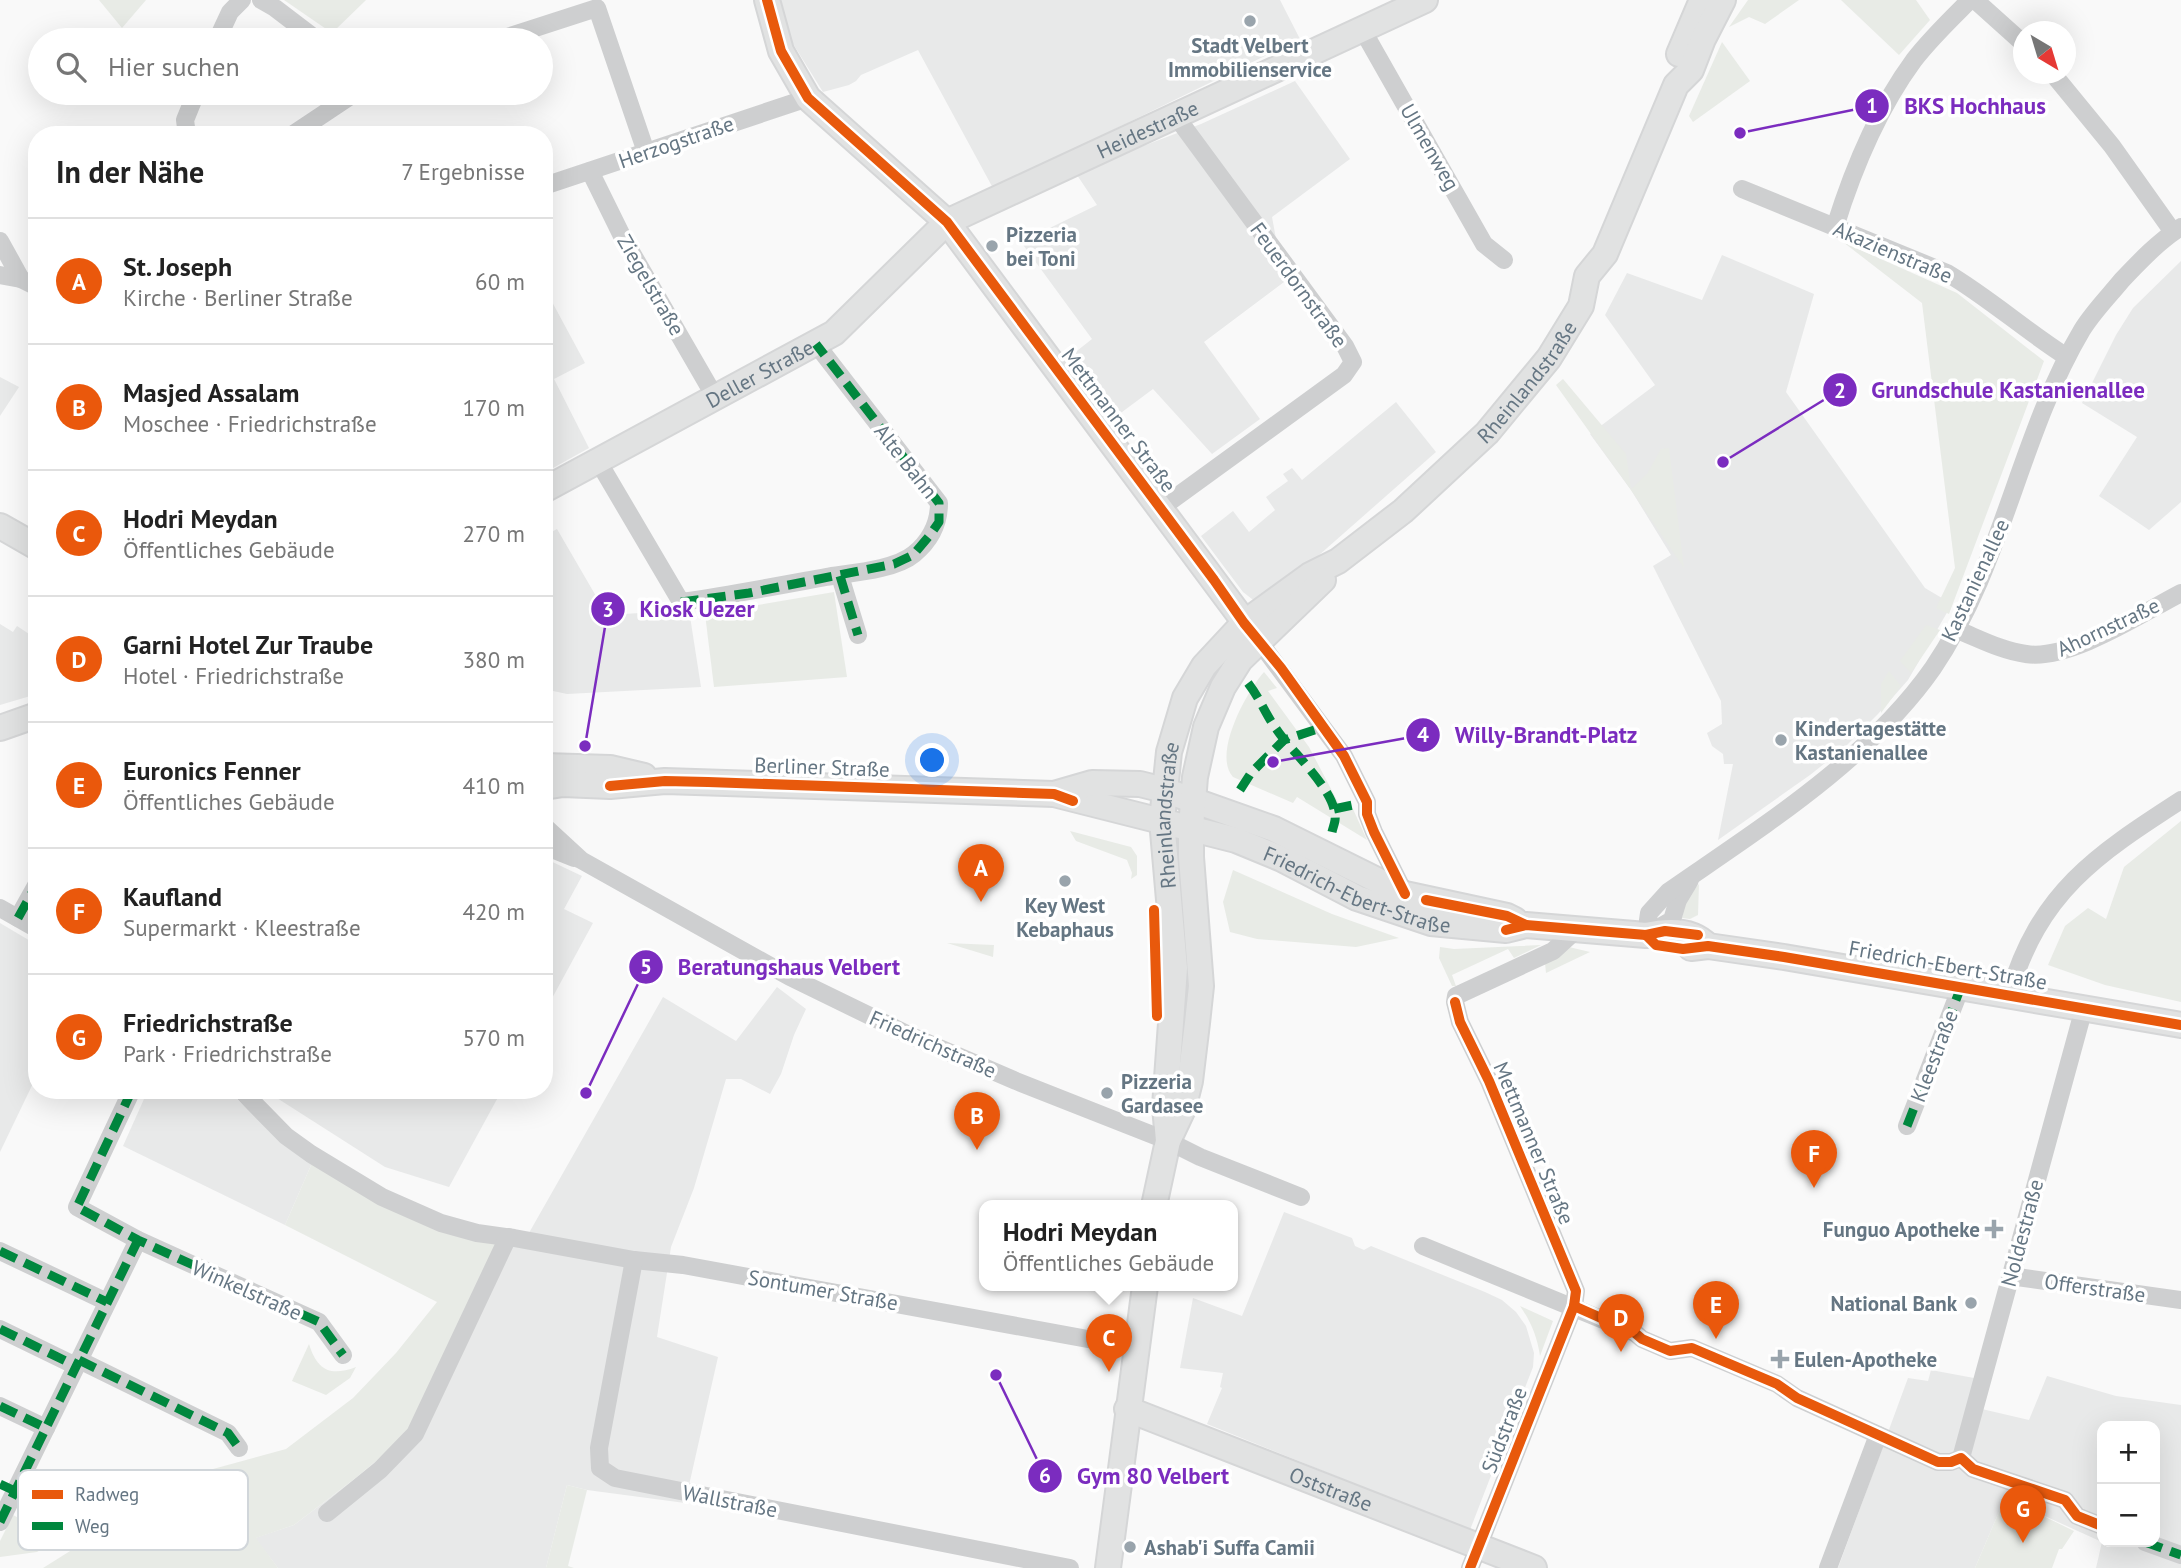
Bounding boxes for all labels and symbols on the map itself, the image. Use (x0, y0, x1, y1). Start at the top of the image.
marker: Stadt Velbert Immobilienservice (1242, 13, 1258, 29)
north arrow (2013, 21, 2076, 84)
place label: Stadt Velbert Immobilienservice (1168, 32, 1332, 83)
callout: BKS Hochhaus (1855, 84, 2060, 128)
text: BKS Hochhaus (1904, 91, 2046, 120)
text: 1 (1866, 92, 1878, 119)
street label: Heidestraße (1092, 94, 1202, 164)
street label: Ulmenweg (1394, 99, 1466, 195)
street label: Herzogstraße (615, 110, 737, 174)
street label: Akazienstraße (1829, 215, 1957, 289)
street label: Feuerdornstraße (1244, 217, 1354, 353)
place label: Pizzeria bei Toni (1006, 221, 1077, 272)
street label: Ziegelstraße (611, 230, 691, 340)
marker: Pizzeria bei Toni (984, 238, 1000, 254)
street label: Rheinlandstraße (1471, 316, 1582, 449)
street label: Deller Straße (701, 333, 818, 414)
street label: Mettmanner Straße (1056, 342, 1182, 498)
callout: Grundschule Kastanienallee (1822, 368, 2159, 412)
text: Grundschule Kastanienallee (1871, 375, 2145, 404)
text: 2 (1834, 377, 1846, 404)
street label: Alte Bahn (869, 418, 943, 504)
street label: Kastanienallee (1935, 514, 2015, 646)
callout: Kiosk Uezer (591, 587, 769, 631)
street label: Ahornstraße (2052, 591, 2164, 663)
text: Kiosk Uezer (639, 594, 755, 623)
text: 3 (602, 596, 614, 623)
callout: Willy-Brandt-Platz (1405, 713, 1651, 757)
place label: Kindertagestätte Kastanienallee (1795, 715, 1946, 766)
text: Willy-Brandt-Platz (1455, 720, 1637, 749)
text: 4 (1417, 721, 1429, 748)
marker: Kindertagestätte Kastanienallee (1773, 732, 1789, 748)
street label: Rheinlandstraße (1149, 738, 1185, 890)
your location (915, 743, 949, 777)
street label: Berliner Straße (754, 751, 890, 783)
street label: Friedrich-Ebert-Straße (1260, 839, 1452, 938)
pin: A (958, 844, 1004, 902)
marker: Key West Kebaphaus (1057, 873, 1073, 889)
place label: Key West Kebaphaus (1016, 892, 1114, 943)
street label: Friedrich-Ebert-Straße (1847, 934, 2049, 996)
callout: Beratungshaus Velbert (629, 945, 914, 989)
text: Beratungshaus Velbert (678, 952, 900, 981)
text: 5 (640, 953, 652, 980)
street label: Friedrichstraße (865, 1004, 1001, 1084)
street label: Kleestraße (1904, 1006, 1964, 1106)
street label: Mettmanner Straße (1488, 1057, 1580, 1229)
place label: Pizzeria Gardasee (1121, 1068, 1203, 1119)
marker: Pizzeria Gardasee (1099, 1085, 1115, 1101)
pin: B (954, 1092, 1000, 1150)
pin: F (1791, 1130, 1837, 1188)
street label: Noldestraße (1995, 1176, 2049, 1290)
place label: Funguo Apotheke (1823, 1216, 1980, 1243)
marker: Funguo Apotheke (1986, 1221, 2002, 1237)
street label: Winkelstraße (188, 1254, 306, 1326)
street label: Sontumer Straße (746, 1264, 900, 1316)
street label: Offerstraße (2043, 1268, 2147, 1308)
pin: E (1693, 1281, 1739, 1339)
place label: National Bank (1831, 1290, 1958, 1317)
pin: D (1598, 1294, 1644, 1352)
marker: National Bank (1963, 1295, 1979, 1311)
pin: C (1086, 1314, 1132, 1372)
place label: Eulen-Apotheke (1794, 1346, 1937, 1373)
marker: Eulen-Apotheke (1772, 1351, 1788, 1367)
street label: Südstraße (1475, 1383, 1533, 1477)
callout: Gym 80 Velbert (1028, 1454, 1243, 1498)
street label: Oststraße (1286, 1460, 1376, 1517)
text: Gym 80 Velbert (1077, 1461, 1229, 1490)
text: 6 (1039, 1462, 1051, 1489)
legend (18, 1470, 248, 1550)
street label: Wallstraße (680, 1479, 780, 1523)
text: Radweg (75, 1482, 139, 1506)
pin: G (2000, 1485, 2046, 1543)
text: Weg (75, 1514, 110, 1538)
place label: Ashab'i Suffa Camii (1144, 1534, 1315, 1561)
marker: Ashab'i Suffa Camii (1122, 1539, 1138, 1555)

